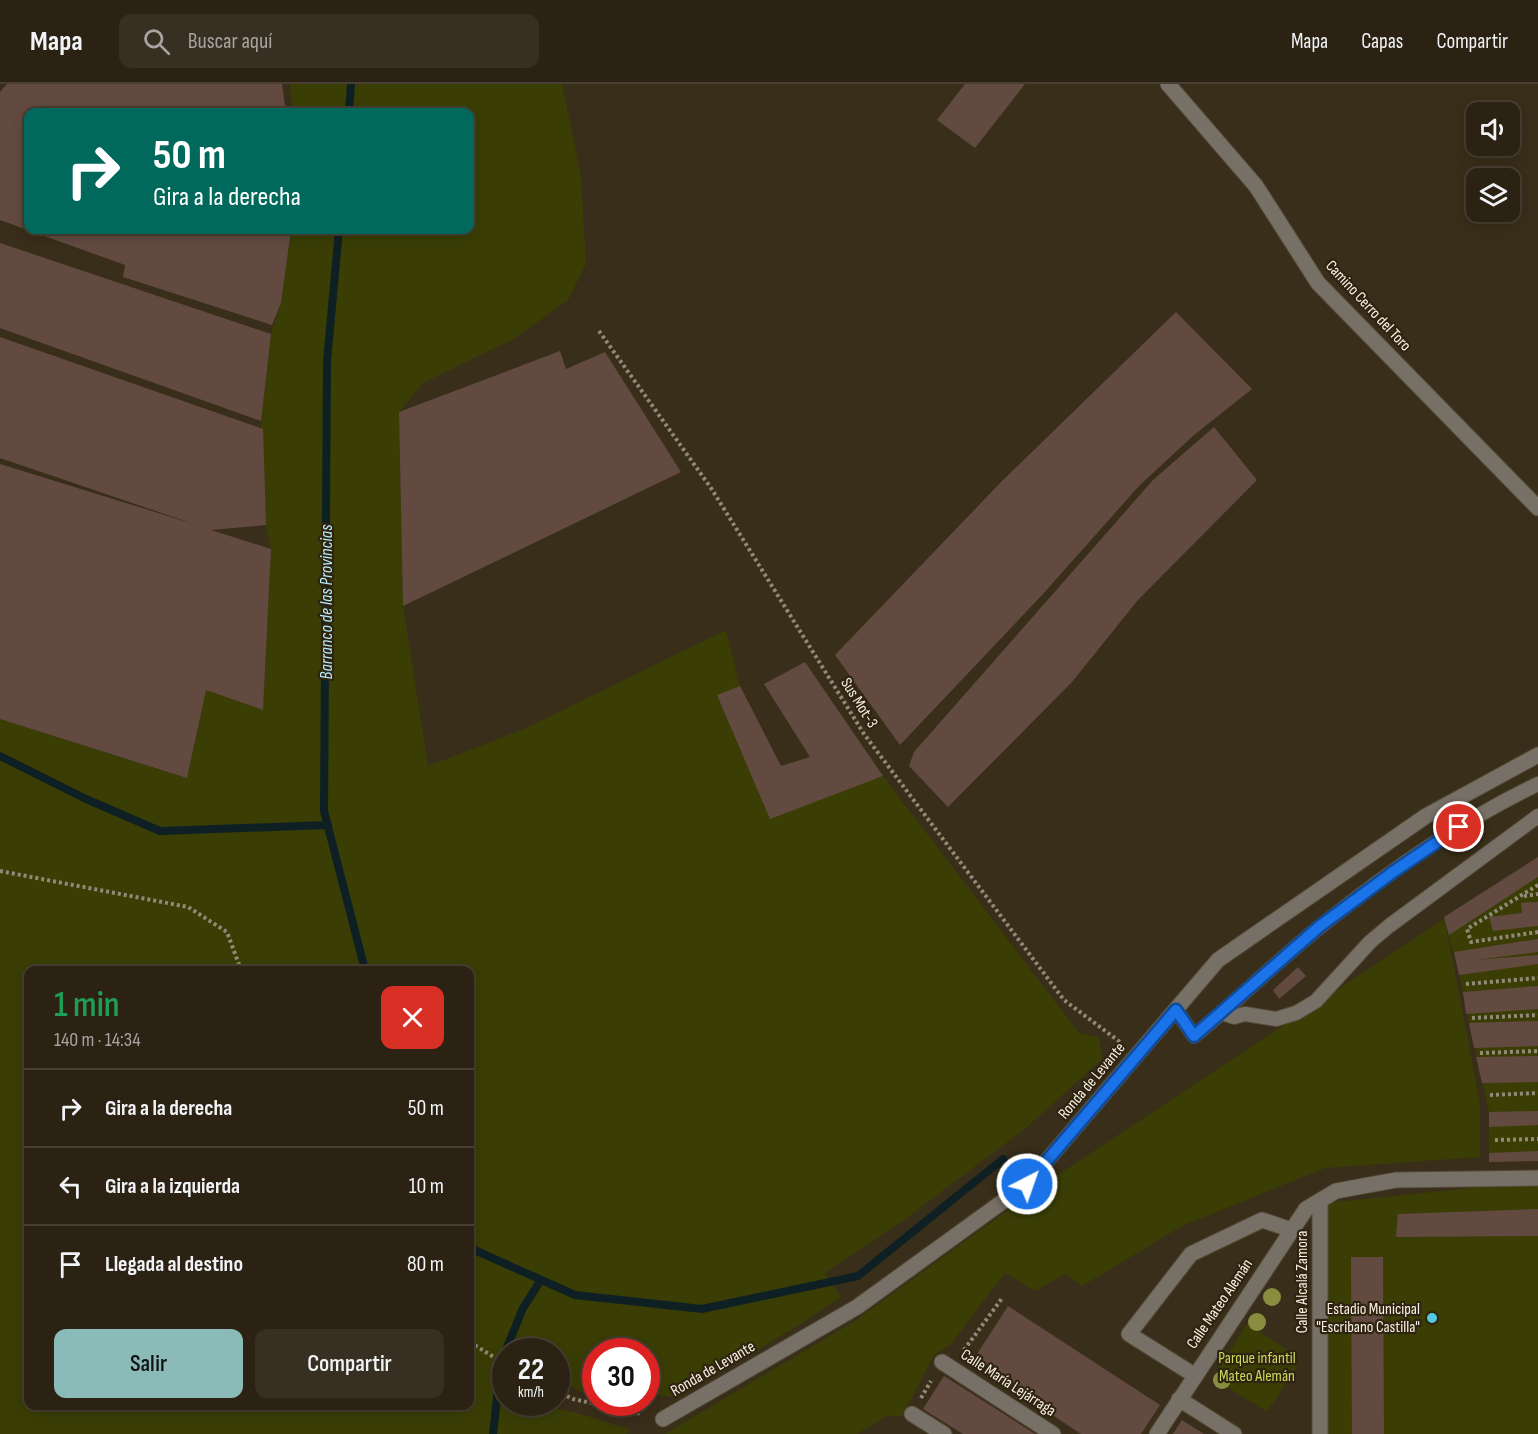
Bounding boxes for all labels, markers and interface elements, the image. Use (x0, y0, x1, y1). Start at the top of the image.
search box (119, 14, 539, 68)
text: Mapa (30, 25, 83, 58)
icon: search (140, 25, 173, 58)
text: Buscar aquí (188, 28, 272, 55)
text: Mapa (1291, 29, 1328, 54)
text: Capas (1361, 29, 1403, 54)
text: Compartir (1436, 29, 1508, 54)
map controls (1466, 102, 1520, 222)
button: sound (1466, 102, 1520, 156)
text: 50 m (153, 130, 226, 181)
icon: right (54, 132, 132, 210)
button: layers (1466, 168, 1520, 222)
text: Gira a la derecha (153, 181, 301, 213)
street label: Camino Cerro del Toro (1321, 257, 1415, 355)
water label: Barranco de las Provincias (316, 524, 337, 679)
street label: Sus Mot-3 (836, 674, 882, 732)
pin (1433, 801, 1484, 852)
icon: arrive (1442, 810, 1475, 843)
text: 1 min (54, 984, 119, 1027)
button: close (381, 986, 444, 1049)
text: 140 m · 14:34 (54, 1028, 141, 1052)
street label: Ronda de Levante (1054, 1039, 1130, 1123)
icon: right (54, 1092, 87, 1125)
text: Gira a la derecha (105, 1095, 232, 1122)
text: 50 m (408, 1095, 444, 1122)
position arrow (995, 1152, 1059, 1216)
icon: left (54, 1170, 87, 1203)
text: Gira a la izquierda (105, 1173, 240, 1200)
text: 10 m (409, 1173, 444, 1200)
street label: Calle Alcalá Zamora (1293, 1231, 1312, 1333)
icon: arrive (54, 1248, 87, 1281)
text: Llegada al destino (105, 1251, 243, 1278)
text: 80 m (407, 1251, 444, 1278)
street label: Calle Mateo Alemán (1183, 1255, 1257, 1353)
place label: Estadio Municipal "Escribano Castilla" (1316, 1300, 1420, 1337)
marker: Estadio Municipal "Escribano Castilla" (1425, 1311, 1439, 1325)
button: Salir (54, 1329, 243, 1398)
button: Compartir (255, 1329, 444, 1398)
street label: Ronda de Levante (668, 1337, 758, 1401)
speed limit sign: 30 (582, 1338, 660, 1416)
street label: Calle María Lejárraga (957, 1345, 1059, 1421)
park label: Parque infantil Mateo Alemán (1218, 1349, 1296, 1386)
text: 22 (518, 1352, 544, 1388)
text: km/h (518, 1383, 544, 1402)

